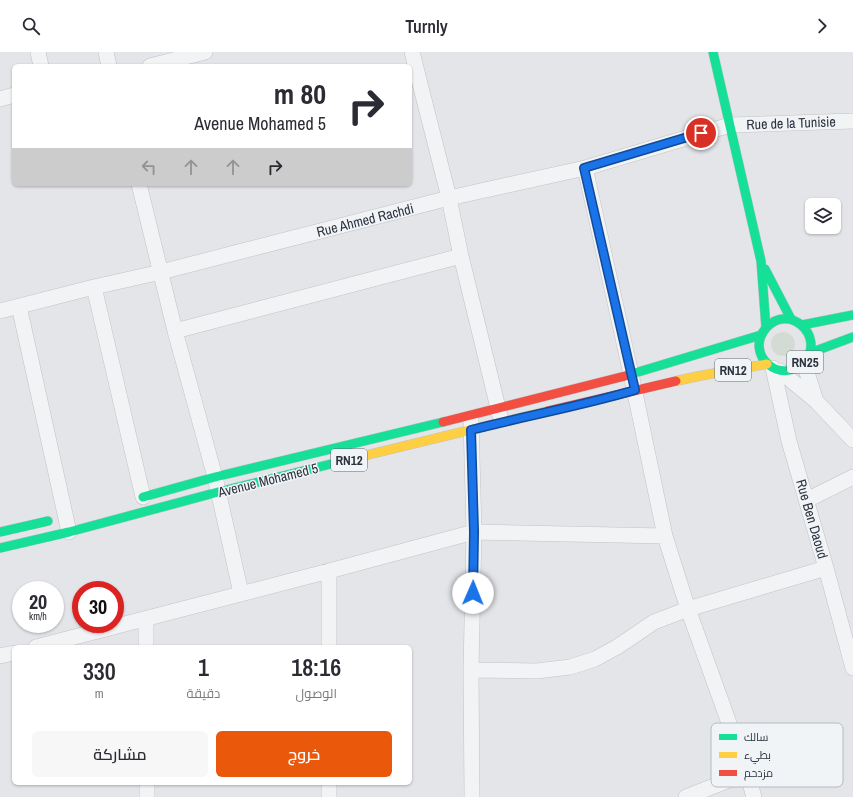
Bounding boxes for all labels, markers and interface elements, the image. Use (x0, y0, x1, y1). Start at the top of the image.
text: Turnly (405, 14, 448, 39)
icon: search (20, 15, 42, 37)
icon: forward (811, 15, 833, 37)
text: 80 m (274, 75, 326, 113)
icon: right (340, 80, 392, 132)
text: Avenue Mohamed 5 (194, 111, 326, 136)
street label: Rue de la Tunisie (746, 112, 836, 134)
pin (684, 116, 718, 150)
icon: arrive (690, 122, 712, 144)
icon: left (138, 156, 160, 178)
icon: ahead (180, 156, 202, 178)
icon: ahead (222, 156, 244, 178)
icon: right (264, 156, 286, 178)
map controls (805, 198, 841, 234)
button: layers (805, 198, 841, 234)
street label: Rue Ahmed Rachdi (315, 199, 415, 241)
road number: RN25 (787, 351, 823, 373)
road number: RN12 (715, 359, 751, 381)
road number: RN12 (331, 449, 367, 471)
street label: Avenue Mohamed 5 (215, 459, 320, 501)
street label: Rue Ben Daoud (792, 477, 832, 561)
position arrow (452, 572, 494, 614)
speed limit sign: 30 (72, 581, 124, 633)
text: 20 (29, 588, 47, 615)
text: km/h (29, 610, 47, 623)
text: 1 (198, 651, 209, 683)
text: 18:16 (291, 651, 341, 683)
text: 330 (83, 655, 116, 687)
text: m (95, 685, 104, 702)
text: دقيقة (187, 685, 220, 702)
text: الوصول (295, 685, 337, 702)
legend (711, 723, 843, 787)
text: سالك (744, 730, 768, 744)
button: مشاركة (32, 731, 208, 777)
button: خروج (216, 731, 392, 777)
text: بطيء (744, 748, 771, 764)
text: مزدحم (744, 766, 773, 781)

